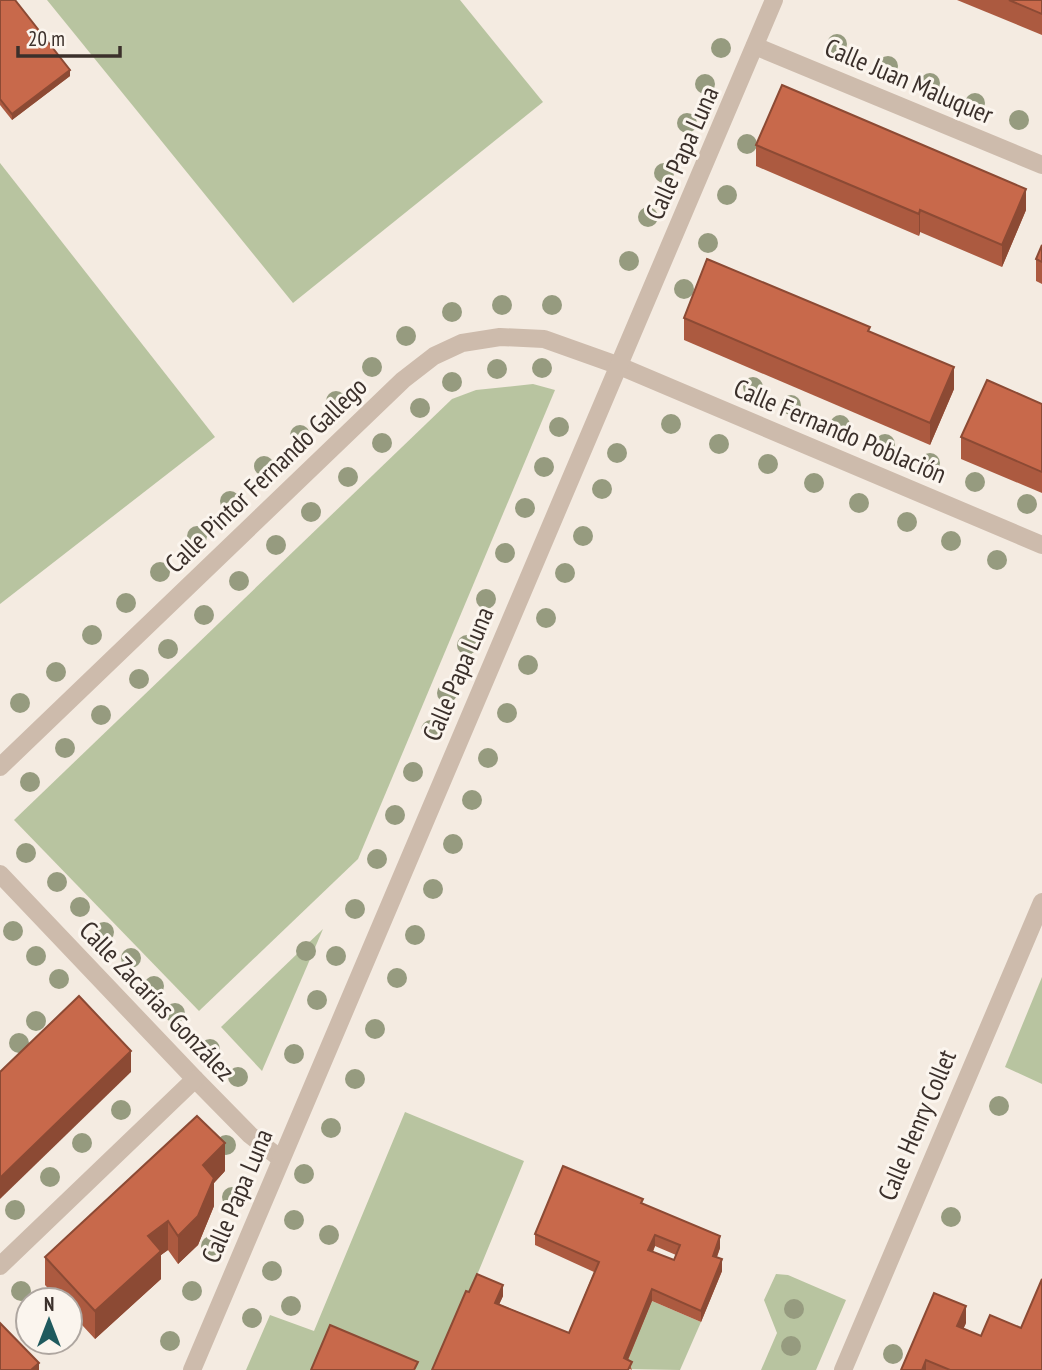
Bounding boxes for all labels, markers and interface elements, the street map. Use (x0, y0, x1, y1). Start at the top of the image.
scale bar (18, 14, 119, 58)
text: 20 m (28, 25, 65, 52)
street label: Calle Juan Maluquer (820, 30, 998, 131)
street label: Calle Papa Luna (637, 81, 726, 225)
street label: Calle Pintor Fernando Gallego (158, 370, 374, 580)
street label: Calle Fernando Población (729, 371, 951, 490)
street label: Calle Papa Luna (415, 602, 501, 746)
street label: Calle Zacarías González (73, 914, 242, 1087)
street label: Calle Henry Collet (870, 1044, 963, 1205)
street label: Calle Papa Luna (194, 1124, 280, 1268)
north arrow (14, 1286, 84, 1356)
text: N (44, 1292, 54, 1316)

